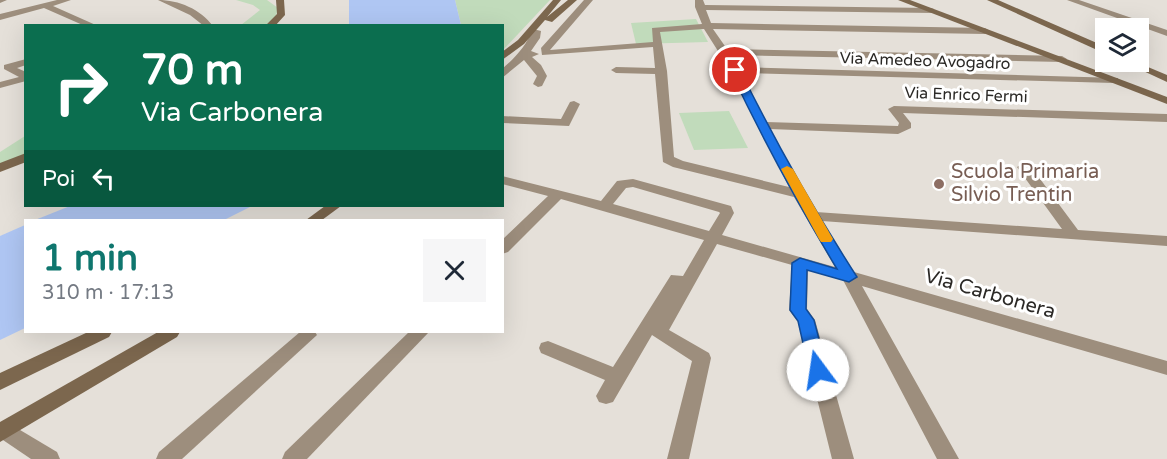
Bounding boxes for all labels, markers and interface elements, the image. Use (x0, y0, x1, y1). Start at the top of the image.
map controls (1095, 18, 1149, 72)
button: layers (1095, 18, 1149, 72)
pin (709, 44, 760, 95)
text: 70 m (141, 45, 243, 96)
icon: right (42, 48, 120, 126)
street label: Via Amedeo Avogadro (839, 48, 1011, 74)
icon: arrive (718, 53, 751, 86)
street label: Via Enrico Fermi (904, 83, 1028, 107)
text: Via Carbonera (141, 96, 323, 129)
place label: Scuola Primaria Silvio Trentin (951, 160, 1099, 207)
icon: left (87, 162, 120, 195)
text: Poi (42, 166, 75, 192)
marker: Scuola Primaria Silvio Trentin (932, 177, 946, 191)
text: 1 min (42, 237, 138, 280)
button: close (423, 239, 486, 302)
street label: Via Carbonera (922, 264, 1058, 324)
text: 310 m · 17:13 (42, 281, 174, 305)
position arrow (786, 338, 850, 402)

